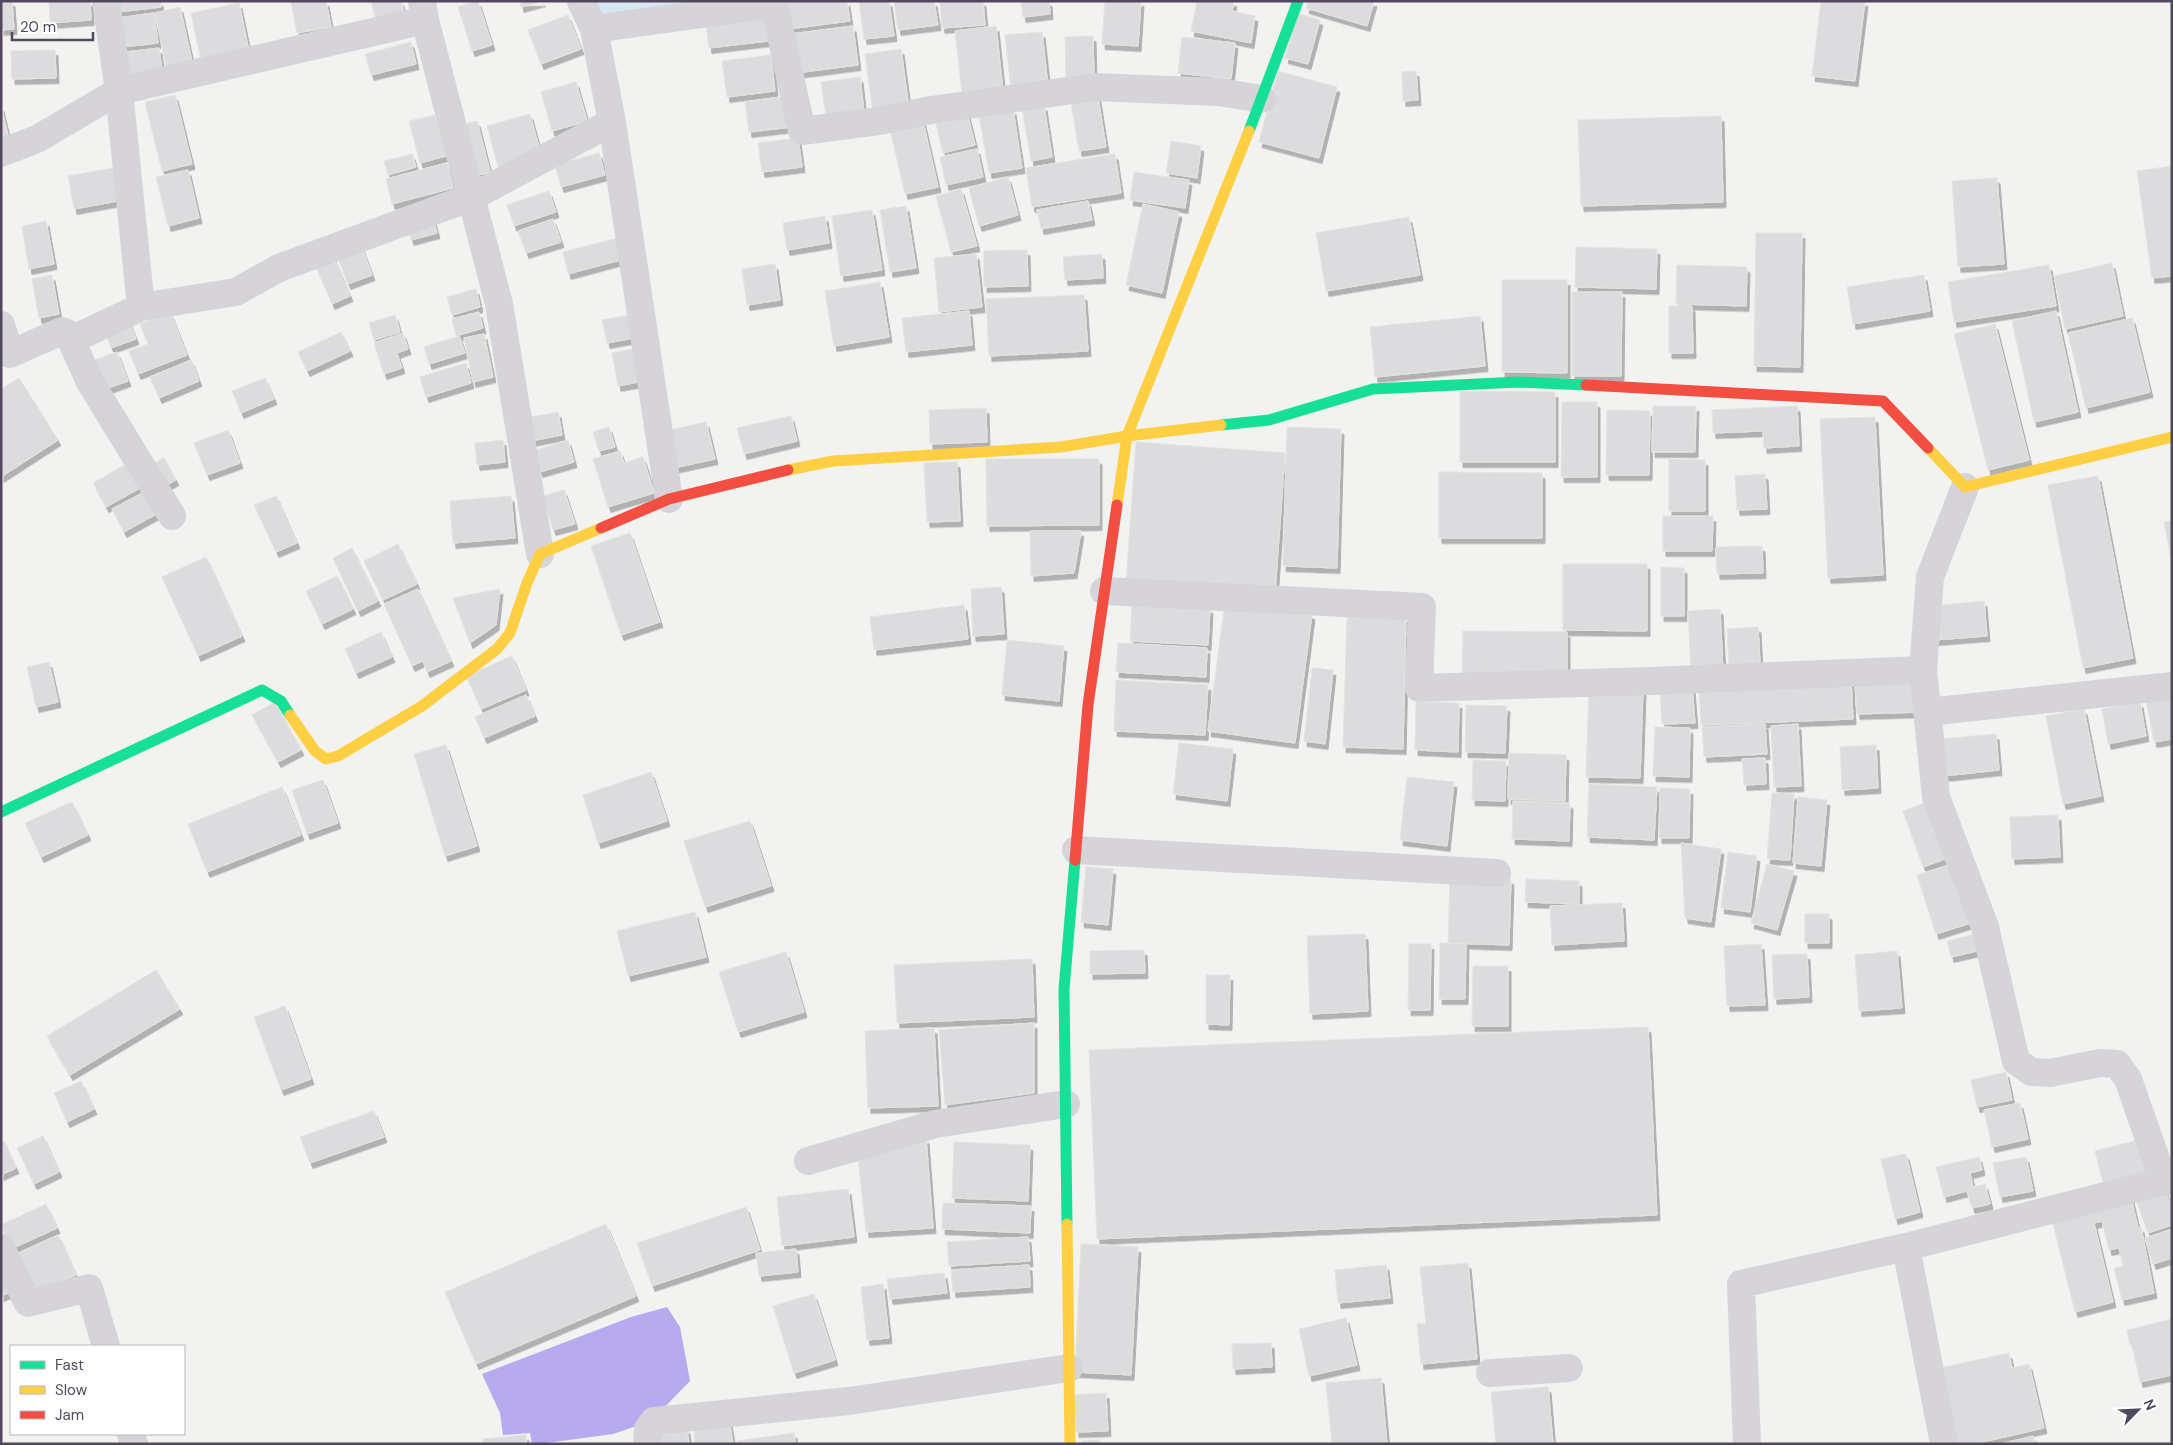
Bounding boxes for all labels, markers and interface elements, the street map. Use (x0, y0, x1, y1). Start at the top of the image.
scale bar (12, 10, 94, 42)
text: 20 m (20, 17, 56, 37)
legend (10, 1345, 185, 1435)
text: Fast (55, 1355, 84, 1375)
text: Slow (55, 1380, 88, 1400)
north arrow (2113, 1385, 2163, 1435)
text: N (2140, 1396, 2160, 1413)
text: Jam (55, 1405, 84, 1425)

